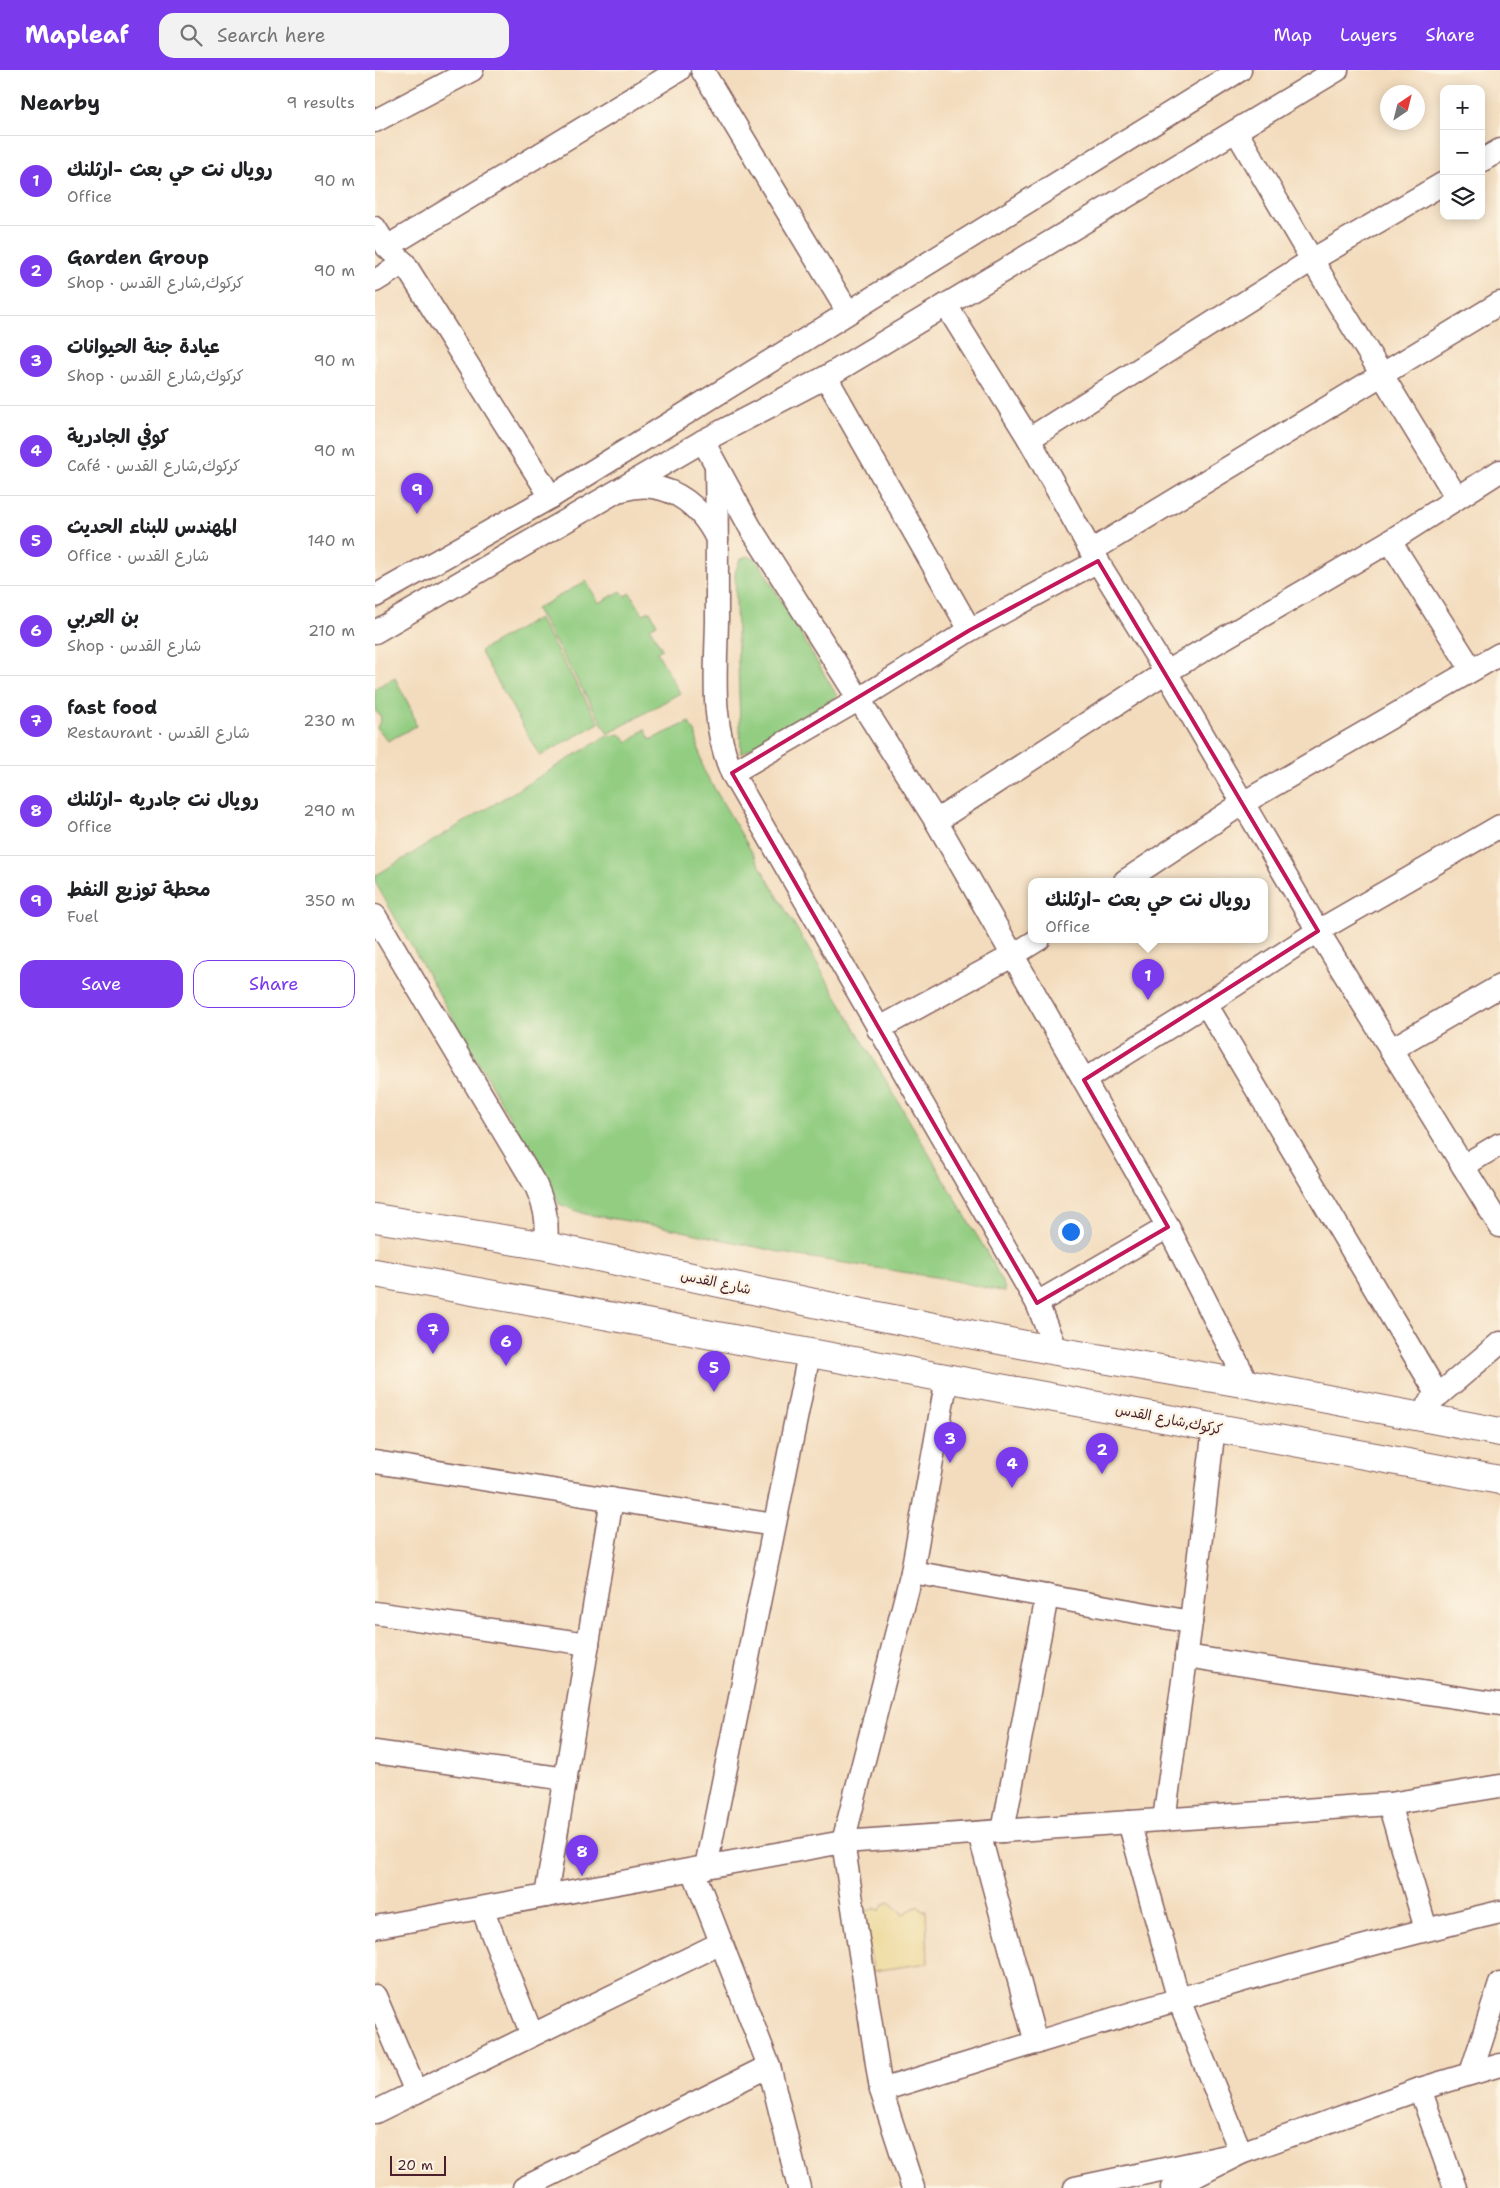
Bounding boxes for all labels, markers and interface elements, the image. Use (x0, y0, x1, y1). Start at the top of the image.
search box (159, 13, 509, 58)
text: Mapleaf (25, 19, 129, 51)
icon: search (177, 21, 205, 49)
text: Search here (217, 23, 325, 48)
text: Map (1274, 23, 1312, 47)
text: Layers (1340, 23, 1397, 47)
text: Share (1425, 23, 1475, 47)
north arrow (1380, 85, 1425, 130)
map controls (1440, 85, 1485, 220)
button: + (1440, 85, 1485, 130)
text: Nearby (20, 89, 100, 117)
text: 9 results (286, 92, 355, 113)
button: − (1440, 130, 1485, 175)
text: رويال نت حي بعث -ارثلنك (67, 157, 273, 182)
text: 1 (32, 170, 40, 191)
text: 90 m (314, 170, 355, 191)
button: layers (1440, 175, 1485, 220)
text: Office (67, 186, 112, 207)
text: Garden Group (67, 245, 209, 270)
text: 2 (30, 260, 42, 281)
text: 90 m (314, 260, 355, 281)
text: Shop · كركوك,شارع القدس (67, 272, 244, 293)
text: عيادة جنة الحيوانات (67, 334, 220, 359)
text: 3 (30, 350, 42, 371)
text: 90 m (314, 350, 355, 371)
text: Shop · كركوك,شارع القدس (67, 365, 244, 386)
text: كوفي الجادرية (67, 424, 169, 449)
text: 4 (30, 440, 42, 461)
text: 90 m (314, 440, 355, 461)
text: Café · كركوك,شارع القدس (67, 455, 240, 476)
pin: 9 (401, 473, 433, 514)
text: المهندس للبناء الحديث (67, 514, 237, 539)
text: 5 (31, 530, 41, 551)
text: 140 m (308, 530, 355, 551)
text: Office · شارع القدس (67, 545, 209, 566)
text: بن العربي (67, 604, 139, 629)
text: 6 (30, 620, 42, 641)
text: 210 m (308, 620, 355, 641)
text: Shop · شارع القدس (67, 635, 201, 656)
text: fast food (67, 695, 157, 720)
text: 7 (30, 710, 42, 731)
text: 230 m (303, 710, 355, 731)
text: Restaurant · شارع القدس (67, 722, 250, 743)
text: رويال نت جادريه -ارثلنك (67, 787, 259, 812)
text: 8 (30, 800, 42, 821)
text: 290 m (303, 800, 355, 821)
text: Office (67, 816, 112, 837)
text: محطة توزيع النفط (67, 877, 211, 902)
popup (1028, 878, 1268, 943)
text: رويال نت حي بعث -ارثلنك (1045, 887, 1251, 912)
text: 9 (30, 890, 42, 911)
text: 350 m (304, 890, 355, 911)
text: Fuel (67, 906, 98, 927)
text: Office (1045, 916, 1090, 937)
pin: 1 (1132, 959, 1164, 1000)
button: Save (20, 960, 183, 1008)
button: Share (193, 960, 355, 1008)
your location (1058, 1219, 1084, 1245)
street label: شارع القدس (679, 1266, 753, 1299)
pin: 7 (417, 1313, 449, 1354)
pin: 6 (490, 1325, 522, 1366)
pin: 5 (698, 1351, 730, 1392)
street label: كركوك,شارع القدس (1114, 1400, 1224, 1439)
pin: 3 (934, 1422, 966, 1463)
pin: 2 (1086, 1433, 1118, 1474)
pin: 4 (996, 1447, 1028, 1488)
pin: 8 (566, 1835, 598, 1876)
scale bar (390, 2153, 446, 2176)
text: 20 m (397, 2156, 433, 2174)

